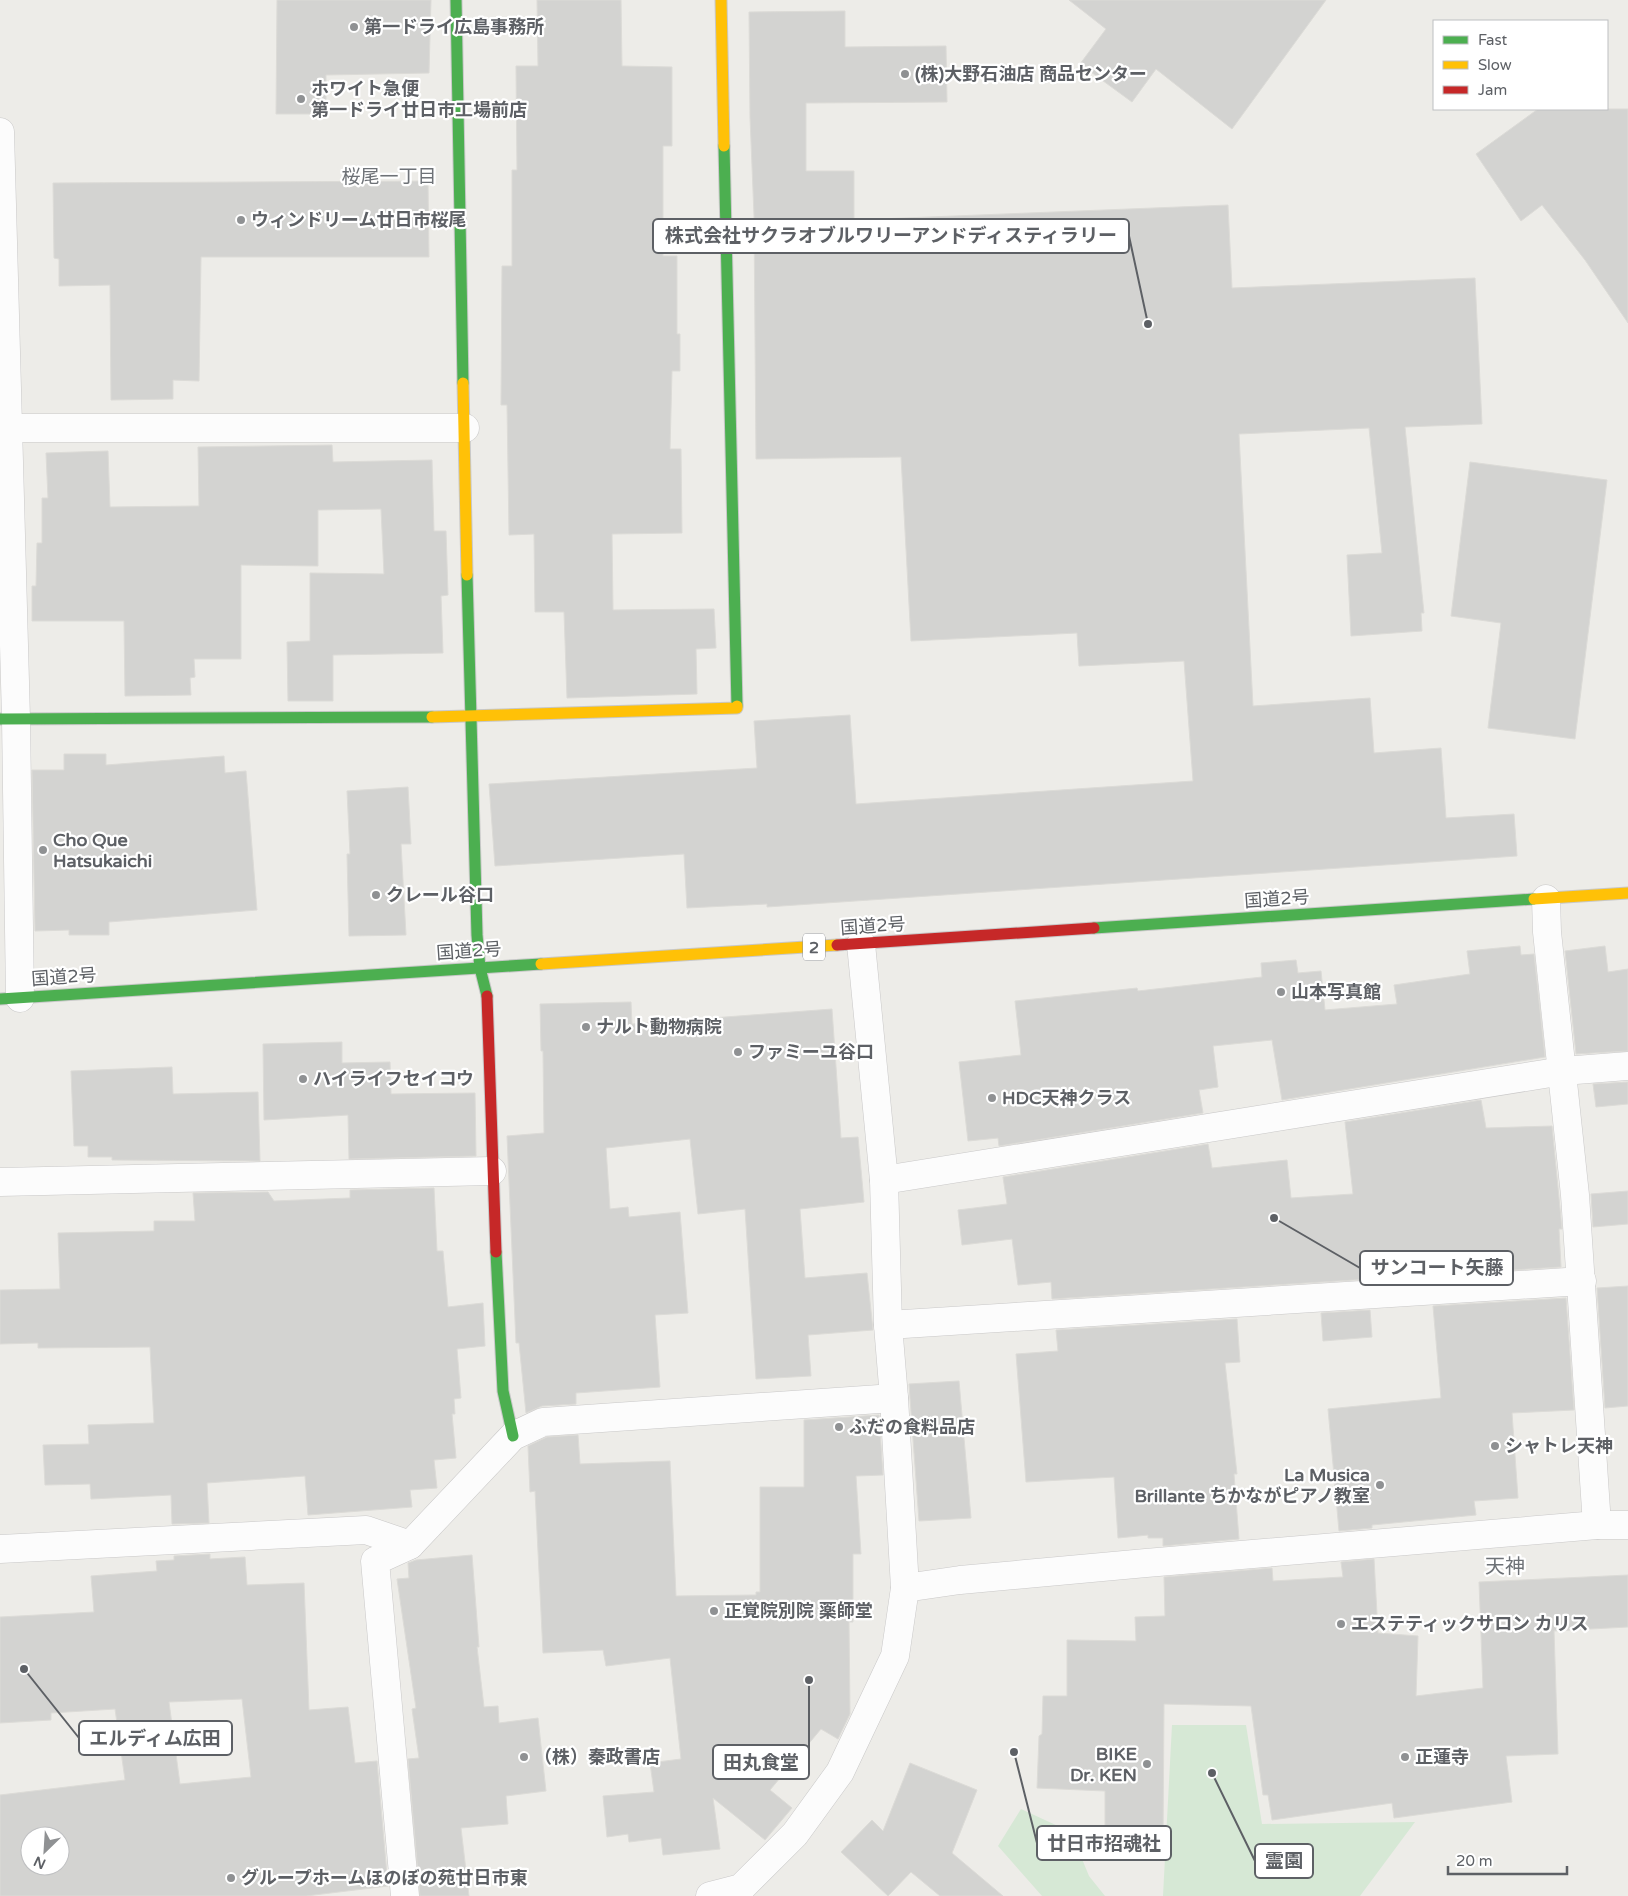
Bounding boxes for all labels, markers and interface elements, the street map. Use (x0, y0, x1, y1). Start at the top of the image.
place label: 第一ドライ広島事務所 (364, 16, 544, 38)
legend (1433, 20, 1608, 110)
marker: 第一ドライ広島事務所 (348, 21, 360, 33)
text: Fast (1478, 31, 1508, 49)
text: Slow (1478, 56, 1512, 74)
place label: (株)大野石油店 商品センター (915, 63, 1147, 85)
marker: (株)大野石油店 商品センター (899, 68, 911, 80)
place label: ホワイト急便 第一ドライ廿日市工場前店 (311, 78, 527, 121)
text: Jam (1478, 81, 1507, 99)
marker: ホワイト急便 第一ドライ廿日市工場前店 (295, 93, 307, 105)
district label: 桜尾一丁目 (341, 166, 437, 188)
place label: ウィンドリーム廿日市桜尾 (251, 209, 466, 231)
marker: ウィンドリーム廿日市桜尾 (235, 214, 247, 226)
callout: 株式会社サクラオブルワリーアンドディスティラリー (653, 219, 1129, 253)
text: 株式会社サクラオブルワリーアンドディスティラリー (665, 225, 1117, 247)
place label: Cho Que Hatsukaichi (53, 829, 152, 872)
marker: Cho Que Hatsukaichi (37, 844, 49, 856)
place label: クレール谷口 (386, 884, 494, 906)
street label: 国道2号 (1244, 886, 1310, 912)
marker: クレール谷口 (370, 889, 382, 901)
street label: 国道2号 (840, 913, 906, 939)
road number: 2 (803, 934, 825, 960)
street label: 国道2号 (436, 938, 502, 964)
street label: 国道2号 (31, 964, 97, 990)
place label: 山本写真館 (1291, 981, 1381, 1003)
marker: 山本写真館 (1275, 986, 1287, 998)
place label: ナルト動物病院 (596, 1016, 722, 1038)
marker: ナルト動物病院 (580, 1021, 592, 1033)
place label: ファミーユ谷口 (748, 1041, 874, 1063)
marker: ファミーユ谷口 (732, 1046, 744, 1058)
place label: ハイライフセイコウ (313, 1068, 474, 1090)
marker: ハイライフセイコウ (297, 1073, 309, 1085)
place label: HDC天神クラス (1002, 1087, 1131, 1109)
marker: HDC天神クラス (986, 1092, 998, 1104)
callout: サンコート矢藤 (1360, 1251, 1513, 1285)
text: サンコート矢藤 (1370, 1257, 1504, 1279)
place label: ふだの食料品店 (849, 1416, 975, 1438)
marker: ふだの食料品店 (833, 1421, 845, 1433)
place label: シャトレ天神 (1505, 1435, 1613, 1457)
marker: シャトレ天神 (1489, 1440, 1501, 1452)
place label: La Musica Brillante ちかながピアノ教室 (1134, 1464, 1370, 1507)
marker: La Musica Brillante ちかながピアノ教室 (1374, 1479, 1386, 1491)
district label: 天神 (1485, 1555, 1525, 1579)
place label: 正覚院別院 薬師堂 (724, 1600, 873, 1622)
marker: 正覚院別院 薬師堂 (708, 1605, 720, 1617)
place label: エステティックサロン カリス (1351, 1613, 1589, 1635)
marker: エステティックサロン カリス (1335, 1618, 1347, 1630)
callout: エルディム広田 (79, 1721, 232, 1755)
text: エルディム広田 (89, 1728, 221, 1750)
place label: BIKE Dr. KEN (1070, 1743, 1137, 1786)
callout: 田丸食堂 (713, 1745, 809, 1779)
place label: （株）秦政書店 (534, 1746, 660, 1768)
place label: 正蓮寺 (1415, 1746, 1469, 1768)
marker: （株）秦政書店 (518, 1751, 530, 1763)
marker: 正蓮寺 (1399, 1751, 1411, 1763)
text: 田丸食堂 (723, 1752, 799, 1774)
marker: BIKE Dr. KEN (1141, 1758, 1153, 1770)
north arrow (20, 1826, 70, 1876)
callout: 廿日市招魂社 (1037, 1826, 1171, 1860)
text: 廿日市招魂社 (1047, 1833, 1161, 1855)
callout: 霊園 (1255, 1844, 1313, 1878)
scale bar (1448, 1844, 1567, 1876)
text: 霊園 (1265, 1850, 1303, 1872)
text: N (31, 1852, 48, 1872)
text: 20 m (1456, 1852, 1493, 1870)
place label: グループホームほのぼの苑廿日市東 (241, 1867, 527, 1889)
marker: グループホームほのぼの苑廿日市東 (225, 1872, 237, 1884)

